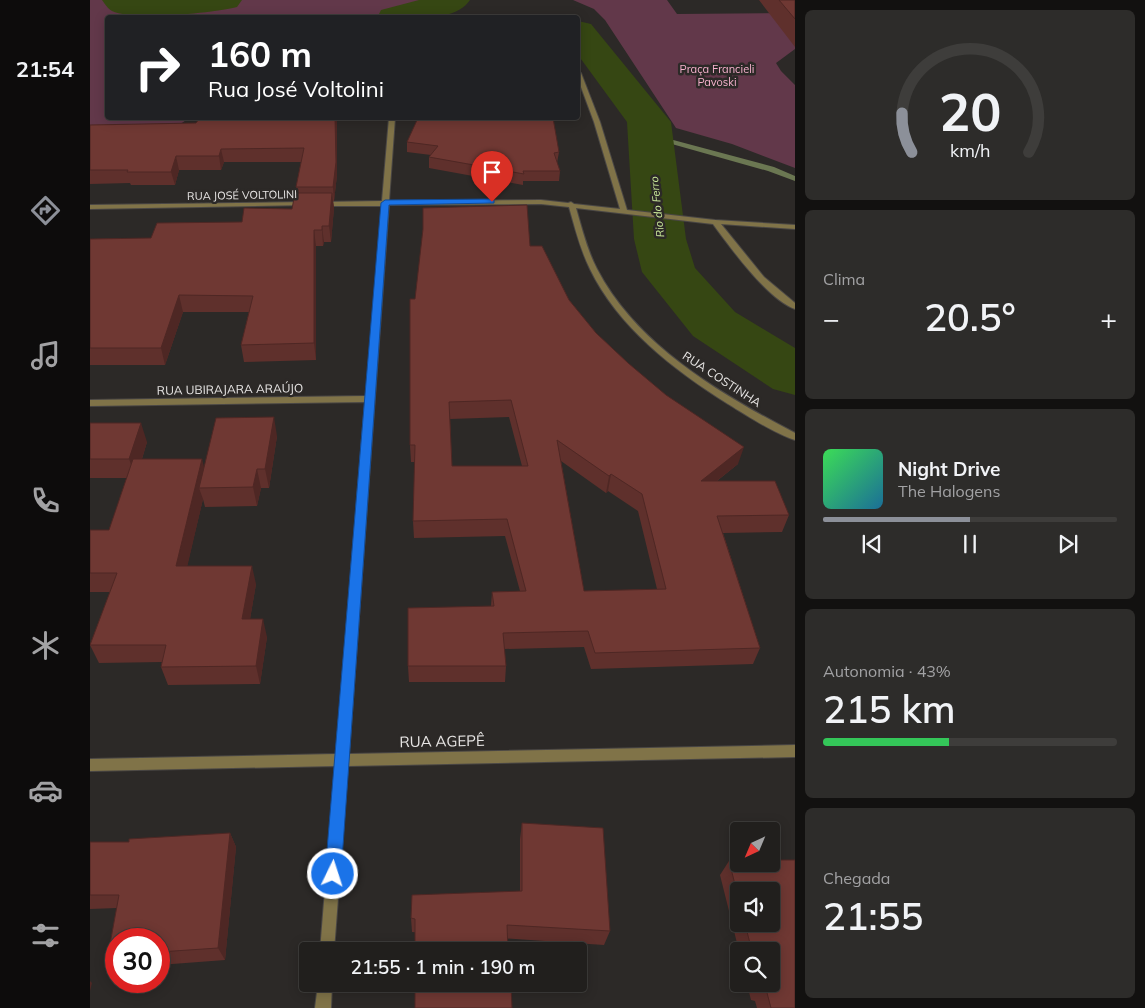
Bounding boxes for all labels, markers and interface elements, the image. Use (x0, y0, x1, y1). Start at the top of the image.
text: 160 m (208, 32, 312, 76)
icon: right (125, 35, 190, 100)
text: 21:54 (16, 55, 74, 83)
park label: Praça Francieli Pavoski (680, 62, 754, 89)
text: Rua José Voltolini (208, 75, 384, 103)
text: 20 (939, 79, 1001, 144)
text: km/h (950, 139, 990, 161)
pin (471, 151, 513, 202)
icon: arrive (478, 158, 506, 186)
water label: Rio do Ferro (647, 176, 667, 238)
street label: RUA JOSÉ VOLTOLINI (187, 187, 297, 203)
icon: directions (28, 193, 63, 228)
text: Clima (823, 269, 865, 289)
text: 20.5° (924, 293, 1016, 341)
text: − (823, 301, 840, 336)
text: + (1100, 301, 1117, 336)
icon: music (28, 338, 63, 373)
street label: RUA COSTINHA (680, 348, 764, 410)
street label: RUA UBIRAJARA ARAÚJO (157, 380, 303, 398)
text: Night Drive (898, 457, 1000, 481)
text: The Halogens (898, 481, 1000, 501)
icon: phone (28, 483, 63, 518)
icon: previous (858, 530, 886, 558)
icon: pause (956, 530, 984, 558)
icon: next (1054, 530, 1082, 558)
icon: climate (28, 628, 63, 663)
text: Autonomia · 43% (823, 661, 951, 681)
text: 215 km (823, 685, 956, 733)
street label: RUA AGEPÊ (399, 731, 485, 751)
icon: car (28, 773, 63, 808)
north arrow (730, 822, 780, 872)
map controls (730, 822, 780, 992)
position arrow (306, 847, 358, 899)
text: Chegada (823, 868, 890, 888)
button: sound (730, 882, 780, 932)
text: 21:55 (823, 892, 923, 940)
icon: filters (28, 918, 63, 953)
speed limit sign: 30 (105, 928, 170, 993)
button: search (730, 942, 780, 992)
text: 21:55 · 1 min · 190 m (350, 955, 536, 979)

